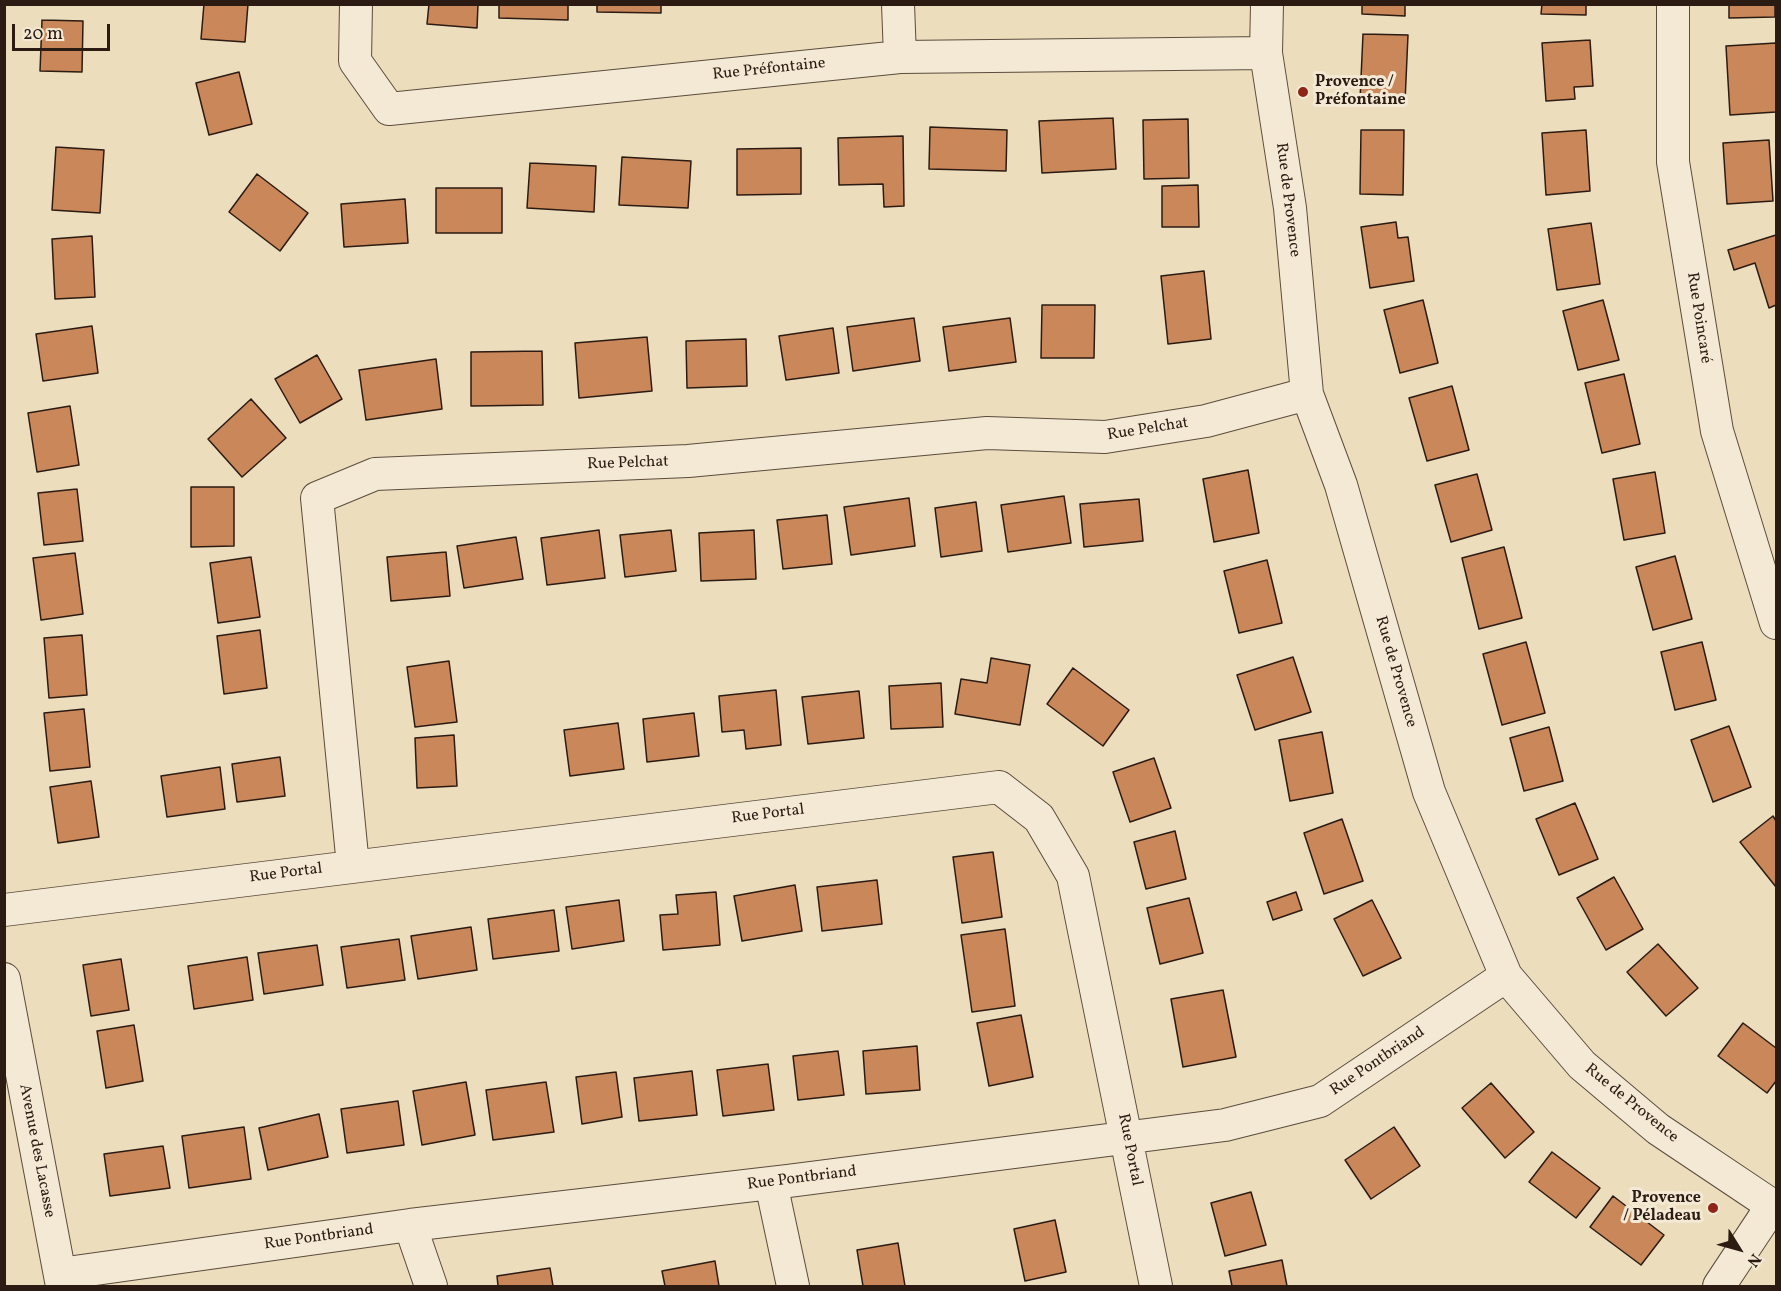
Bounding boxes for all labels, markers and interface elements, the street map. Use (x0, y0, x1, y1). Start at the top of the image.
scale bar (15, 12, 112, 50)
text: 20 m (23, 22, 63, 47)
street label: Rue Préfontaine (712, 55, 826, 85)
place label: Provence / Préfontaine (1315, 73, 1406, 111)
marker: Provence / Préfontaine (1296, 85, 1310, 99)
street label: Rue de Provence (1270, 142, 1304, 258)
street label: Rue Poincaré (1681, 271, 1715, 365)
street label: Rue Pelchat (1106, 414, 1190, 446)
street label: Rue Pelchat (587, 453, 669, 475)
street label: Rue de Provence (1370, 614, 1420, 730)
street label: Rue Portal (730, 801, 806, 829)
street label: Rue Portal (248, 860, 324, 888)
street label: Rue Pontbriand (1327, 1023, 1429, 1101)
street label: Rue de Provence (1580, 1060, 1682, 1148)
street label: Avenue des Lacasse (14, 1083, 58, 1219)
street label: Rue Portal (1113, 1112, 1145, 1188)
street label: Rue Pontbriand (746, 1163, 858, 1195)
place label: Provence / Péladeau (1623, 1189, 1701, 1227)
marker: Provence / Péladeau (1706, 1201, 1720, 1215)
north arrow (1709, 1219, 1769, 1279)
street label: Rue Pontbriand (263, 1221, 375, 1255)
text: N (1741, 1249, 1766, 1271)

